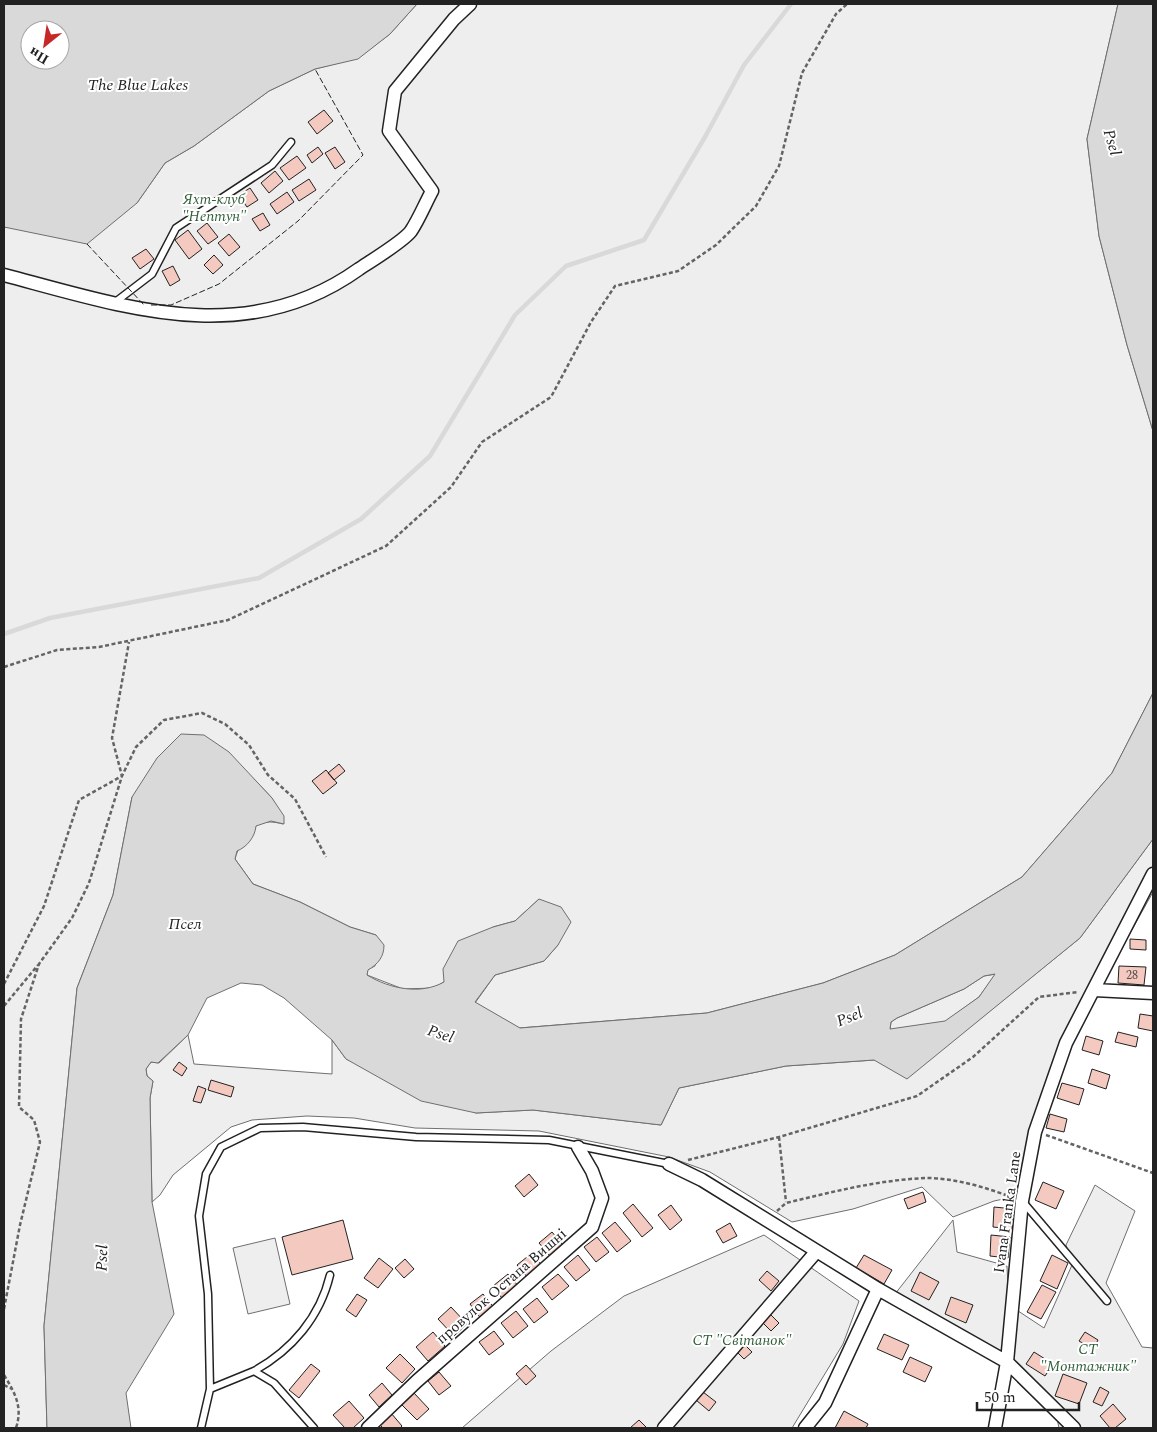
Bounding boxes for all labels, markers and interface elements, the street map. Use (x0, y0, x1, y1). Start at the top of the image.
north arrow (20, 20, 70, 70)
text: Пн (25, 42, 53, 70)
water label: The Blue Lakes (88, 73, 188, 97)
water label: Psel (1097, 126, 1127, 158)
park label: Яхт-клуб "Нептун" (182, 188, 247, 228)
water label: Псел (168, 912, 202, 936)
house number: 28 (1126, 966, 1138, 985)
water label: Psel (833, 1001, 866, 1033)
water label: Psel (424, 1018, 457, 1049)
street label: Ivana Franka Lane (988, 1150, 1027, 1275)
street label: провулок Остапа Вишні (431, 1223, 572, 1350)
water label: Psel (90, 1244, 114, 1272)
park label: СТ "Світанок" (692, 1329, 792, 1352)
park label: СТ "Монтажник" (1040, 1338, 1137, 1378)
scale bar (977, 1380, 1080, 1412)
text: 50 m (984, 1386, 1016, 1409)

